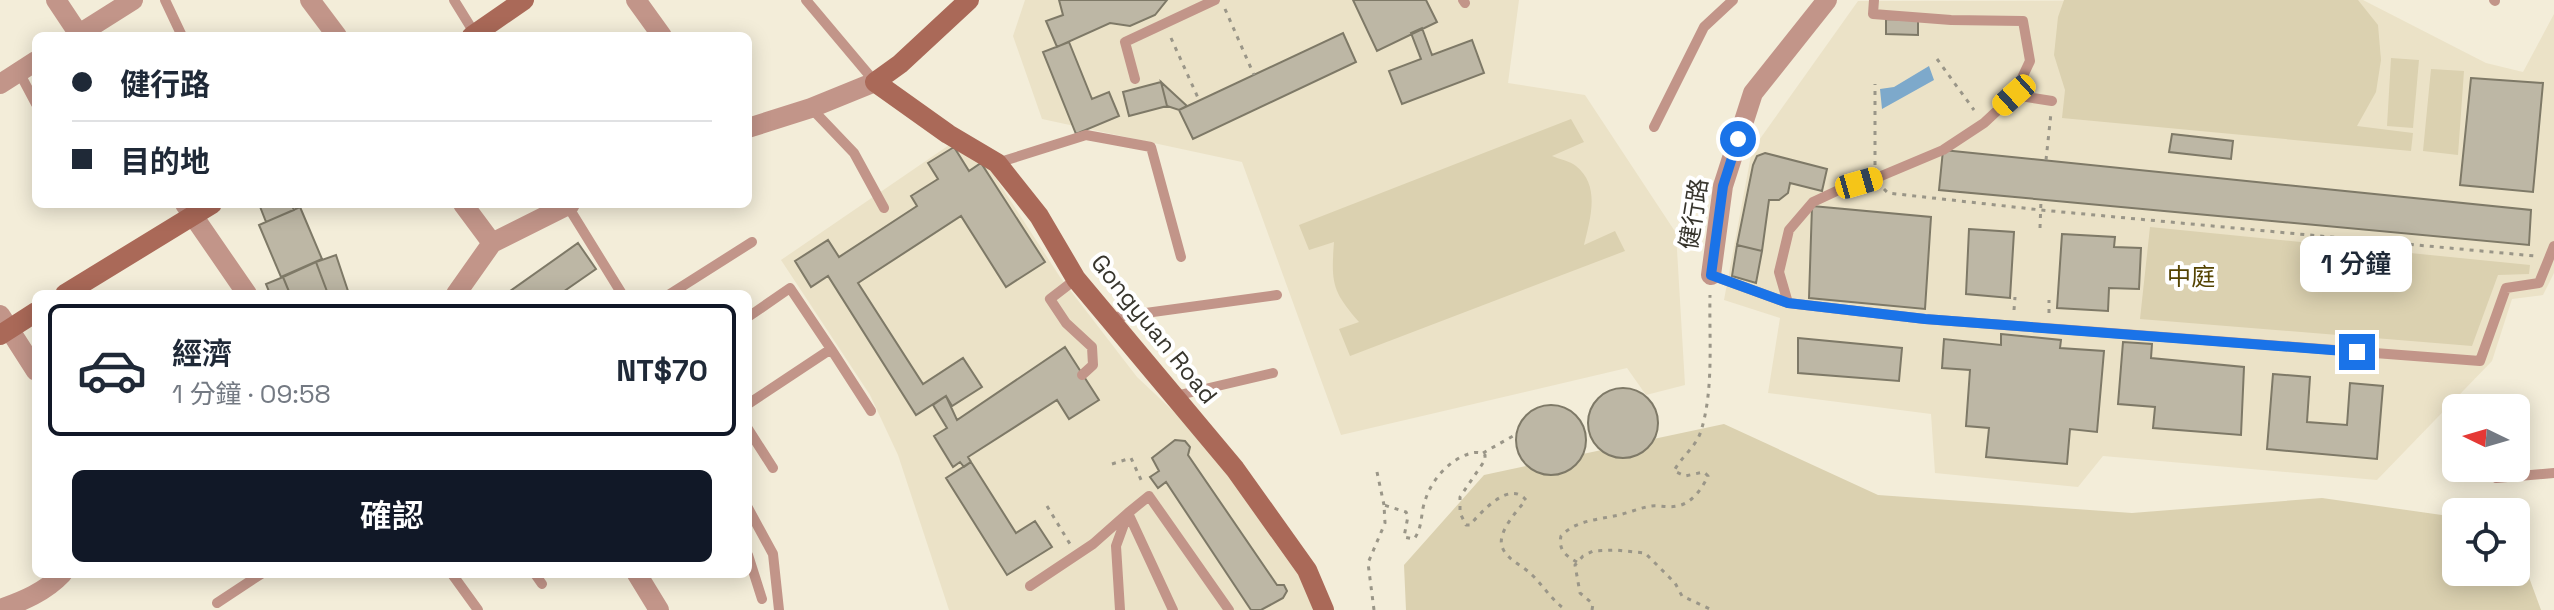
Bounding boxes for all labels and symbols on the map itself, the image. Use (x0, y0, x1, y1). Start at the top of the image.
car (1988, 70, 2040, 120)
route start (1720, 121, 1756, 157)
car (1833, 165, 1885, 201)
street label: 健行路 (1673, 176, 1714, 252)
callout: 1 分鐘 (2301, 236, 2413, 292)
street label: Gongyuan Road (1085, 248, 1224, 410)
park label: 中庭 (2167, 261, 2215, 292)
route end (2339, 334, 2375, 370)
north arrow (2442, 394, 2530, 482)

